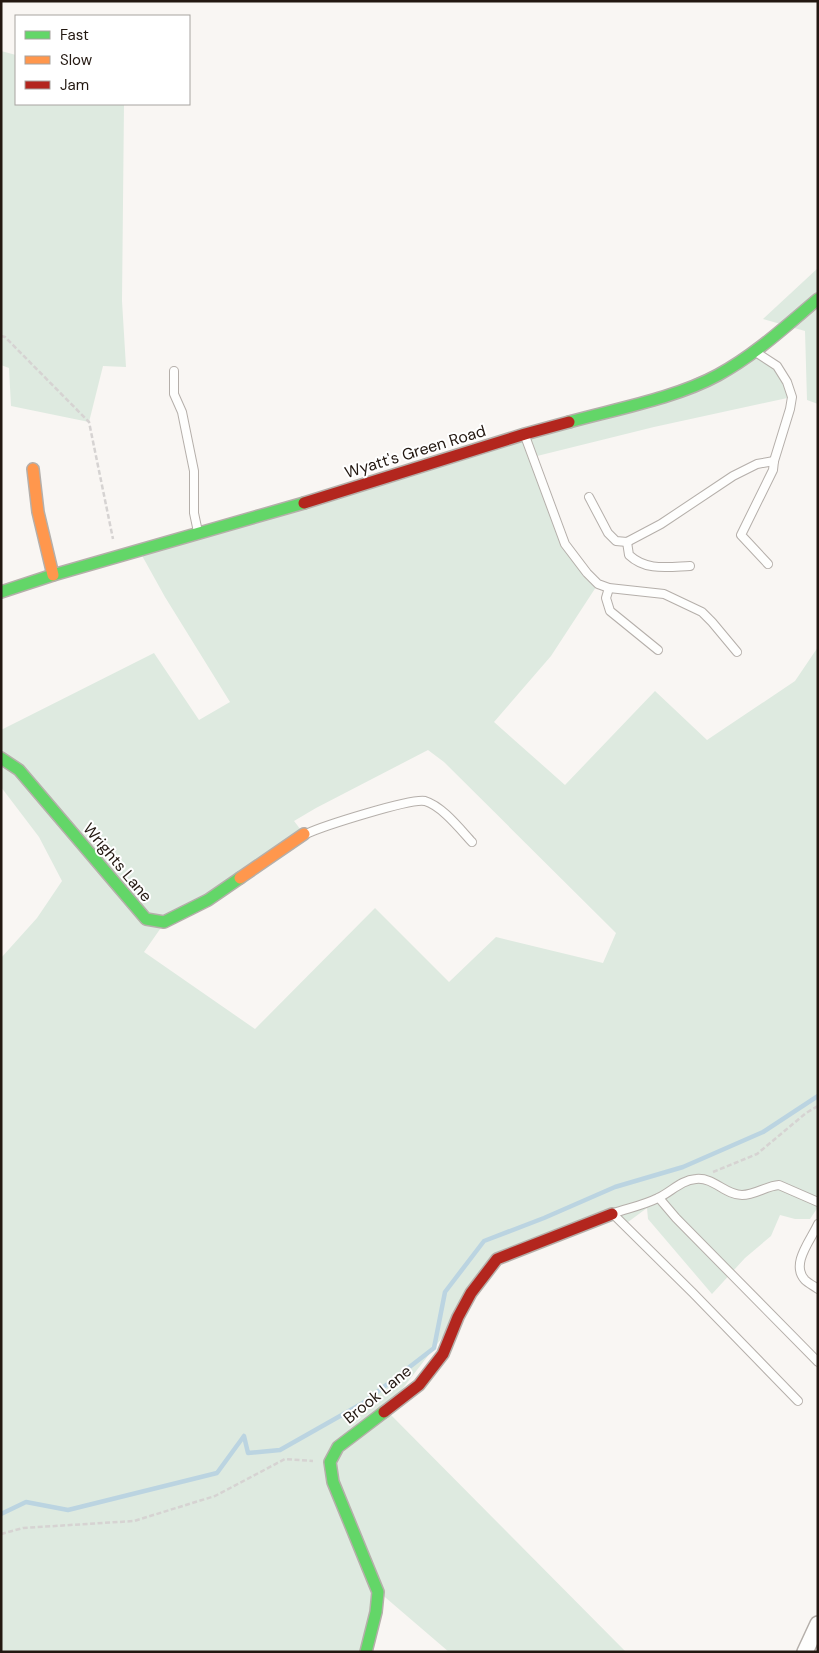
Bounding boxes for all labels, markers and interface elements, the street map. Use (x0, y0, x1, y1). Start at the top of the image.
legend (15, 15, 190, 105)
text: Fast (60, 25, 89, 45)
text: Slow (60, 50, 93, 70)
text: Jam (60, 75, 89, 95)
street label: Wyatt's Green Road (342, 420, 488, 483)
street label: Wrights Lane (78, 818, 157, 906)
street label: Brook Lane (339, 1360, 416, 1428)

